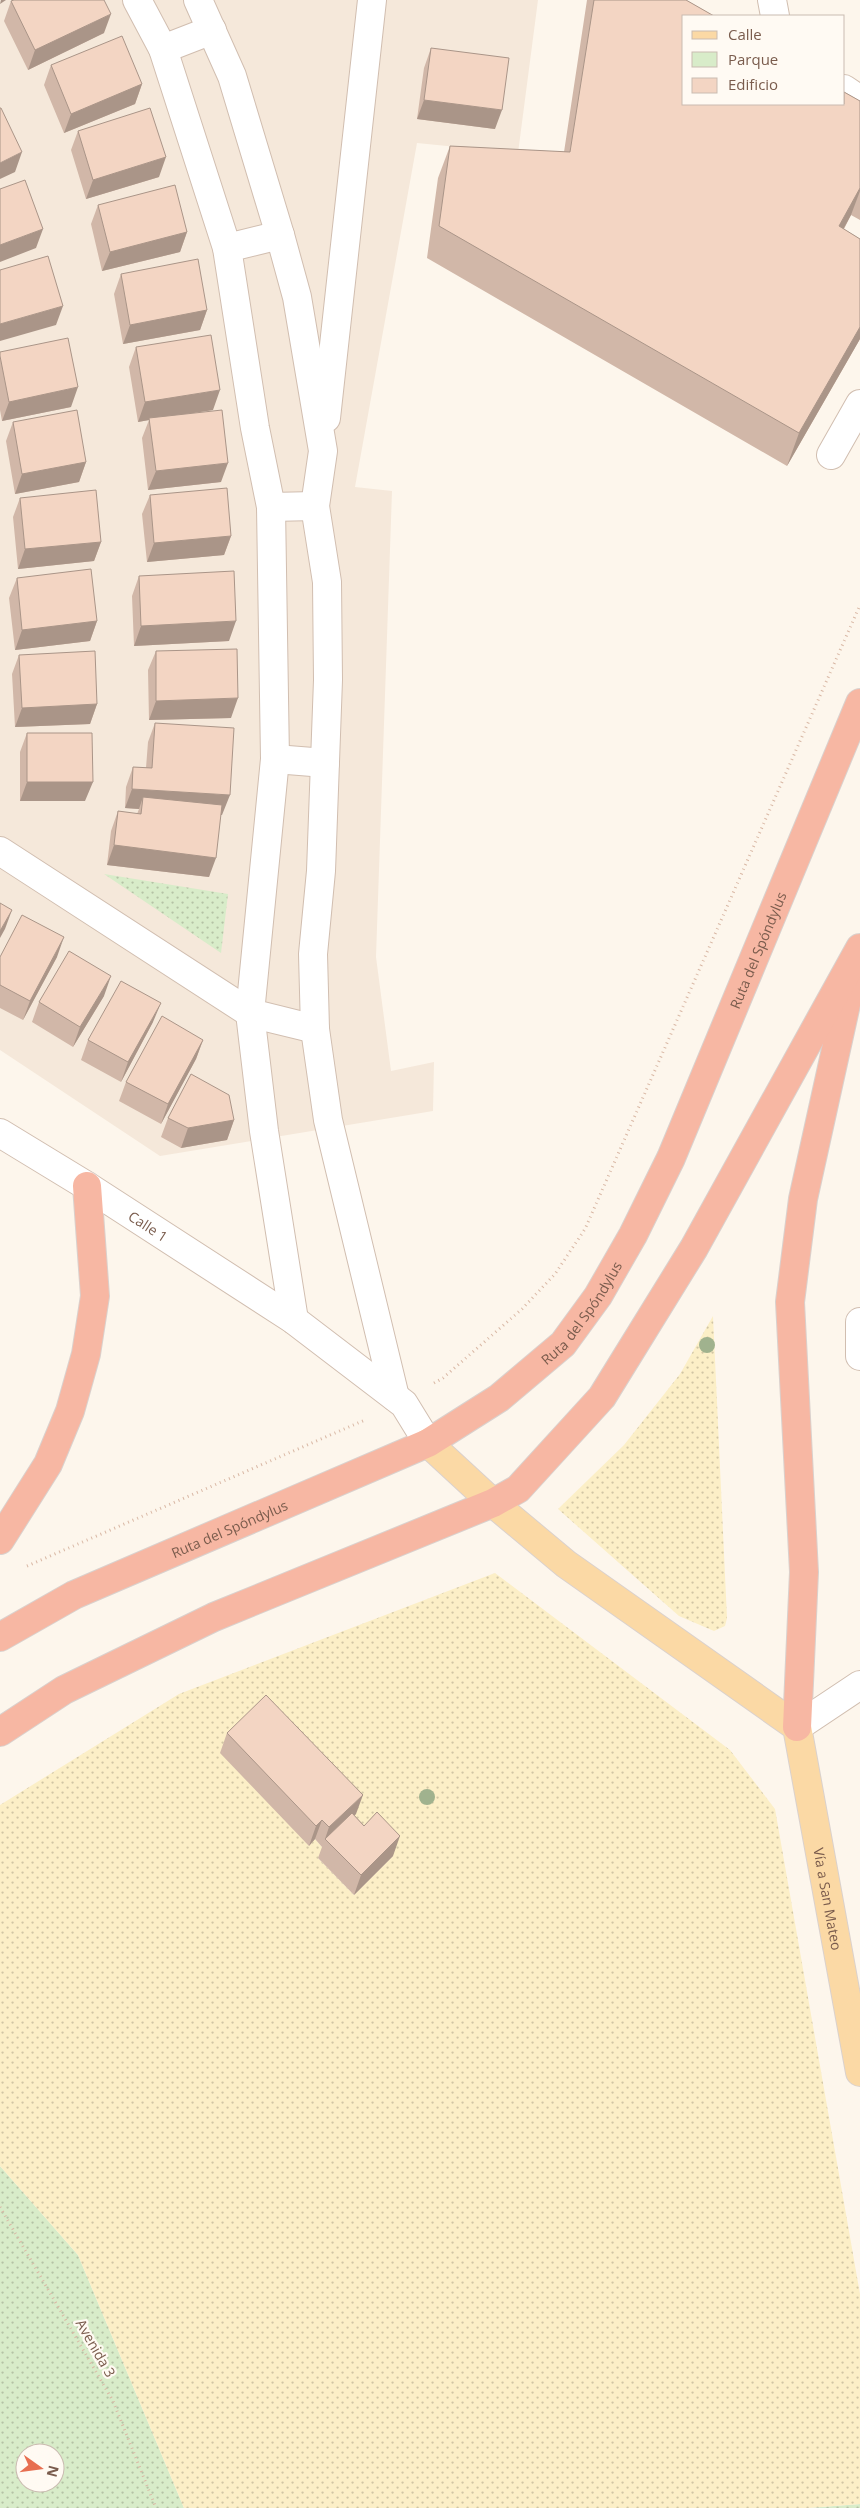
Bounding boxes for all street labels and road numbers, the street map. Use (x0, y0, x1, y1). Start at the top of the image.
street label: Ruta del Spóndylus (725, 888, 790, 1011)
street label: Calle 1 (125, 1206, 172, 1245)
street label: Ruta del Spóndylus (537, 1257, 626, 1368)
street label: Ruta del Spóndylus (168, 1495, 291, 1562)
street label: Vía a San Mateo (810, 1846, 847, 1952)
street label: Avenida 3 (72, 2316, 120, 2380)

